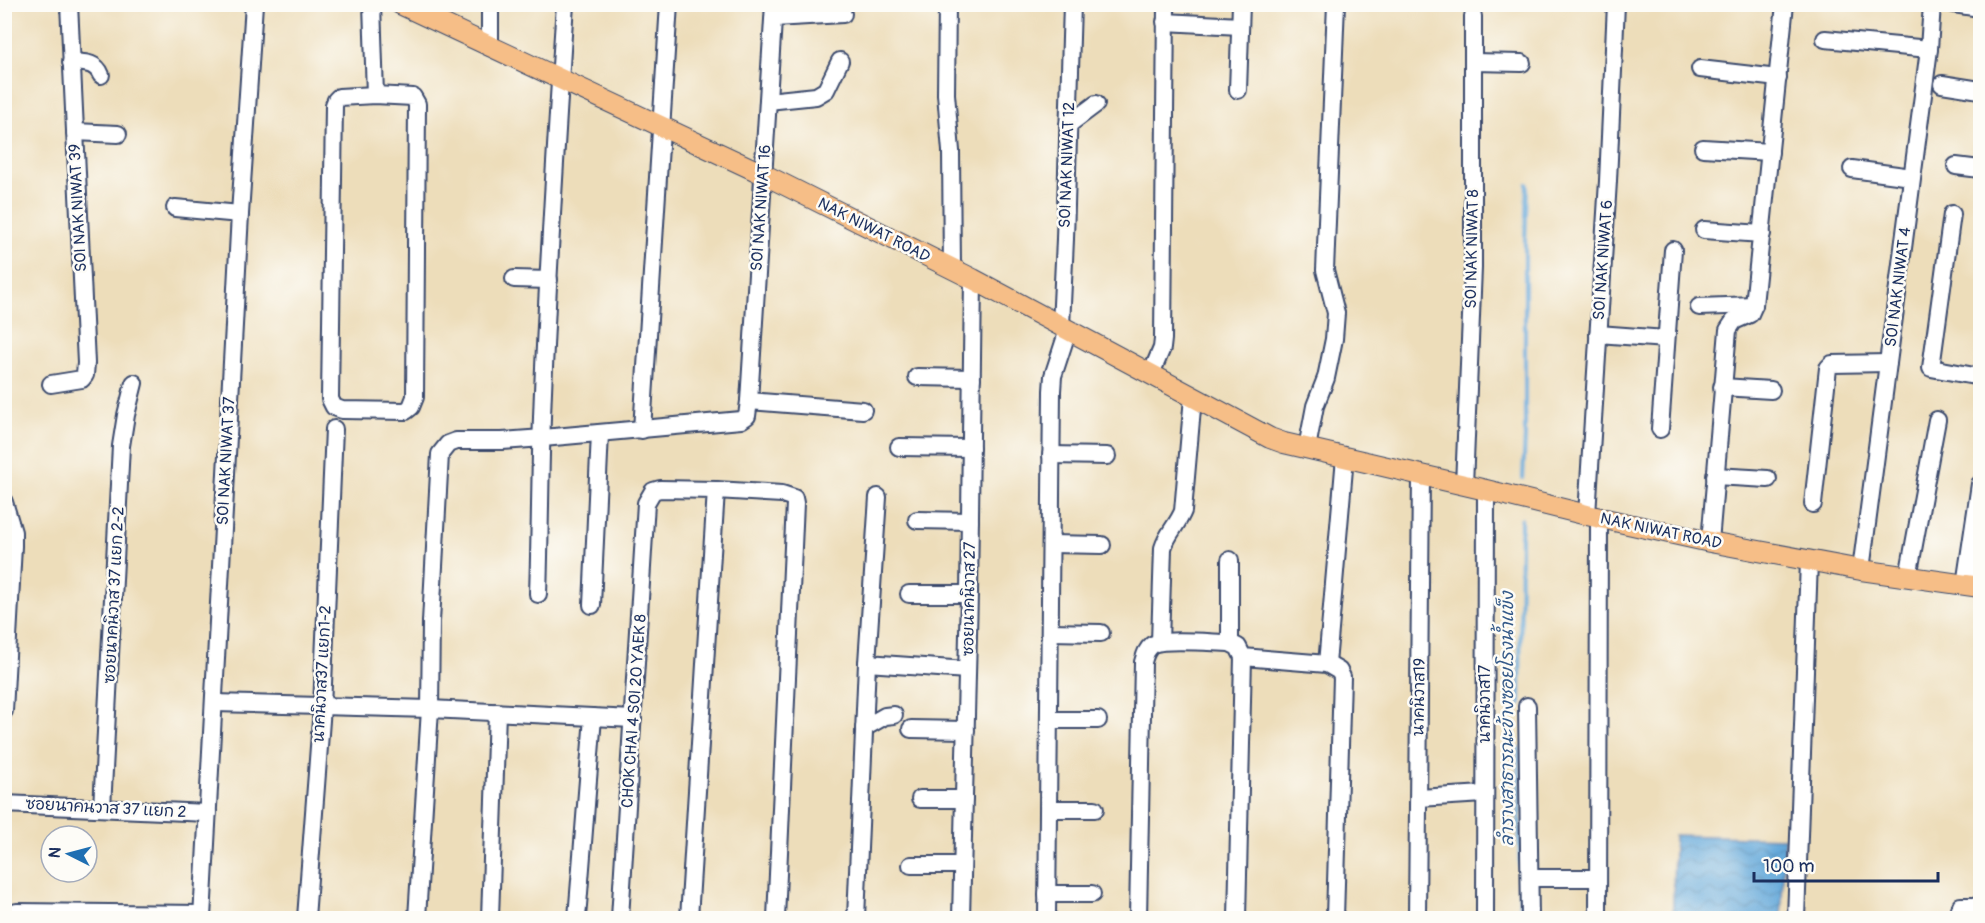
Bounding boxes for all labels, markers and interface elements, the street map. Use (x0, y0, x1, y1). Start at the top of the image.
street label: SOI NAK NIWAT 12 (1055, 101, 1079, 229)
street label: SOI NAK NIWAT 39 (65, 143, 91, 273)
street label: SOI NAK NIWAT 16 (747, 144, 775, 272)
street label: SOI NAK NIWAT 8 (1461, 189, 1483, 309)
street label: NAK NIWAT ROAD (814, 193, 934, 267)
street label: SOI NAK NIWAT 6 (1589, 199, 1617, 321)
street label: SOI NAK NIWAT 4 (1881, 226, 1915, 348)
street label: SOI NAK NIWAT 37 (213, 396, 239, 526)
street label: ซอยนาคนิวาส 37 แยก 2-2 (98, 506, 129, 684)
street label: NAK NIWAT ROAD (1598, 508, 1724, 554)
street label: ซอยนาคนิวาส 27 (957, 541, 980, 656)
water label: ลำรางสาธารณะข้างซอยโรงน้ำแข็ง (1490, 589, 1519, 846)
street label: นาคนิวาส37 แยก1-2 (307, 605, 336, 743)
street label: CHOK CHAI 4 SOI 20 YAEK 8 (617, 613, 651, 809)
street label: นาคนิวาส19 (1407, 658, 1430, 736)
street label: นาคนิวาส17 (1474, 664, 1495, 743)
street label: ซอยนาคนวาส 37 แยก 2 (25, 794, 187, 822)
north arrow (39, 824, 99, 884)
scale bar (1754, 845, 1938, 883)
text: N (45, 846, 66, 859)
text: 100 m (1763, 855, 1815, 878)

